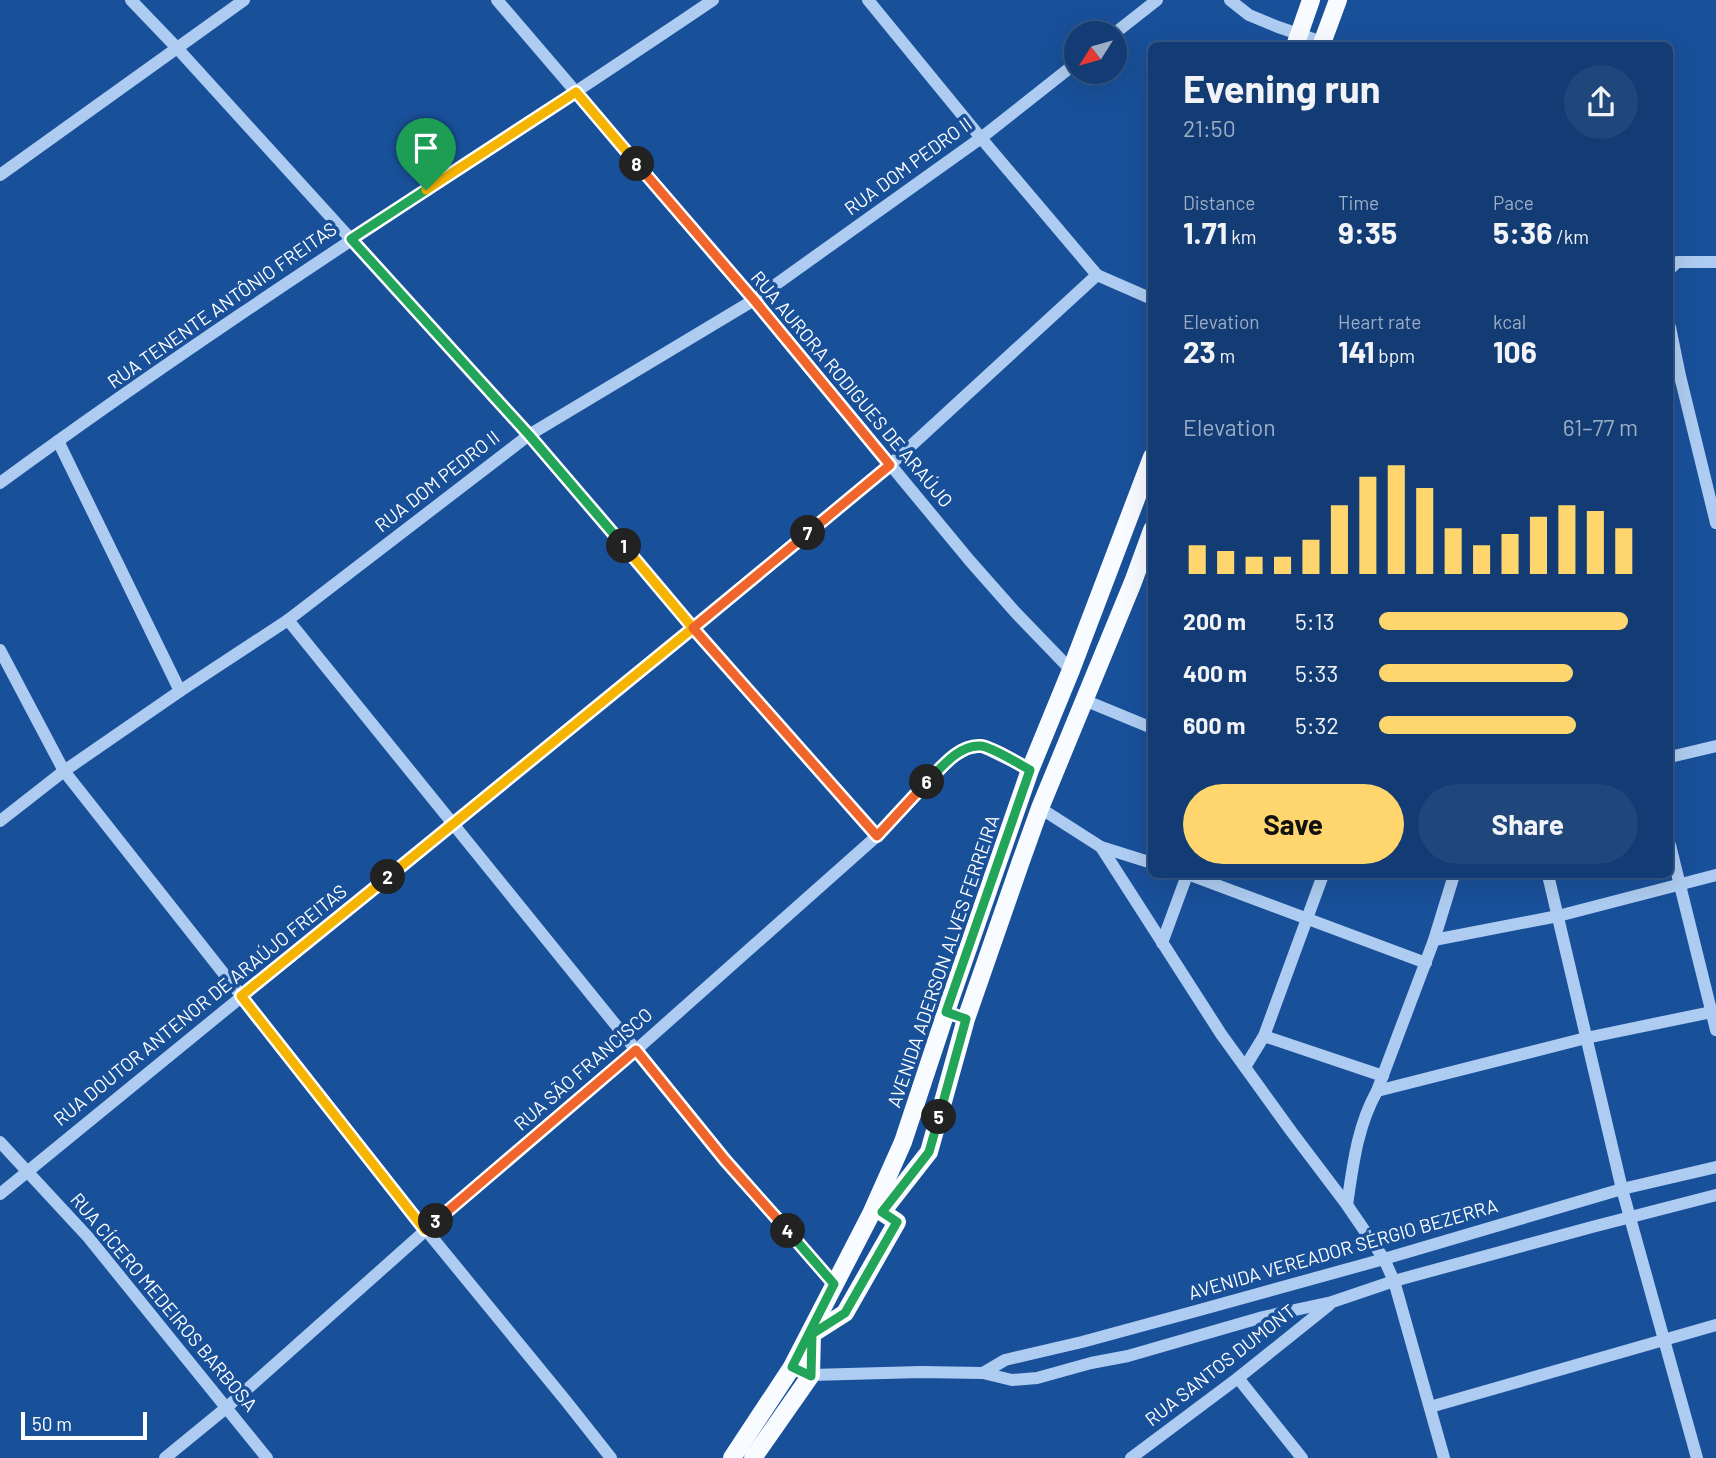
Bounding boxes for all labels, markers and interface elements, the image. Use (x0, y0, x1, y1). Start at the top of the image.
north arrow (1064, 21, 1127, 84)
map controls (1064, 21, 1127, 84)
text: Evening run (1183, 65, 1381, 111)
button: share (1564, 65, 1638, 139)
street label: RUA DOM PEDRO II (840, 112, 976, 219)
text: 21:50 (1183, 114, 1236, 142)
pin (396, 118, 456, 190)
icon: arrive (407, 129, 445, 167)
pin: 8 (620, 146, 654, 182)
text: 8 (631, 152, 642, 175)
text: Distance (1183, 191, 1255, 214)
text: Time (1338, 191, 1379, 214)
text: Pace (1493, 191, 1534, 214)
text: 1.71 (1183, 214, 1227, 250)
text: 9:35 (1338, 214, 1397, 250)
text: 5:36 (1493, 214, 1552, 250)
street label: RUA TENENTE ANTÔNIO FREITAS (103, 216, 341, 393)
text: km (1227, 225, 1256, 248)
text: /km (1552, 225, 1589, 248)
street label: RUA AURORA RODIGUES DE ARAÚJO (747, 266, 958, 512)
text: Elevation (1183, 310, 1260, 333)
text: Heart rate (1338, 310, 1421, 333)
text: kcal (1493, 310, 1526, 333)
text: 23 (1183, 333, 1216, 369)
text: 141 (1338, 333, 1375, 369)
text: 106 (1493, 333, 1537, 369)
text: m (1216, 344, 1235, 367)
text: bpm (1375, 344, 1415, 367)
text: Elevation (1183, 413, 1276, 441)
text: 61–77 m (1563, 413, 1638, 441)
street label: RUA DOM PEDRO II (370, 425, 504, 536)
pin: 7 (790, 516, 826, 550)
text: 7 (803, 521, 812, 544)
pin: 1 (606, 528, 642, 564)
text: 1 (620, 534, 627, 557)
text: 200 m (1183, 607, 1246, 635)
text: 5:13 (1295, 607, 1335, 635)
text: 400 m (1183, 659, 1247, 687)
text: 5:33 (1295, 659, 1338, 687)
text: 600 m (1183, 711, 1245, 739)
text: 5:32 (1295, 711, 1339, 739)
pin: 6 (909, 764, 944, 800)
text: 6 (921, 770, 932, 793)
button: Save (1183, 784, 1404, 864)
button: Share (1418, 784, 1638, 864)
street label: AVENIDA ADERSON ALVES FERREIRA (881, 811, 1004, 1110)
pin: 2 (370, 860, 406, 894)
text: 2 (382, 865, 393, 888)
street label: RUA DOUTOR ANTENOR DE ARAÚJO FREITAS (48, 879, 351, 1130)
street label: RUA SÃO FRANCISCO (509, 1002, 656, 1135)
pin: 5 (922, 1100, 956, 1134)
text: 5 (933, 1105, 944, 1128)
street label: RUA CÍCERO MEDEIROS BARBOSA (66, 1188, 263, 1416)
street label: AVENIDA VEREADOR SÉRGIO BEZERRA (1186, 1193, 1500, 1304)
pin: 3 (418, 1204, 453, 1238)
text: 3 (430, 1209, 441, 1232)
pin: 4 (770, 1214, 806, 1248)
text: 4 (782, 1219, 793, 1242)
street label: RUA SANTOS DUMONT (1140, 1299, 1299, 1430)
scale bar (21, 1409, 147, 1441)
text: 50 m (32, 1412, 72, 1435)

